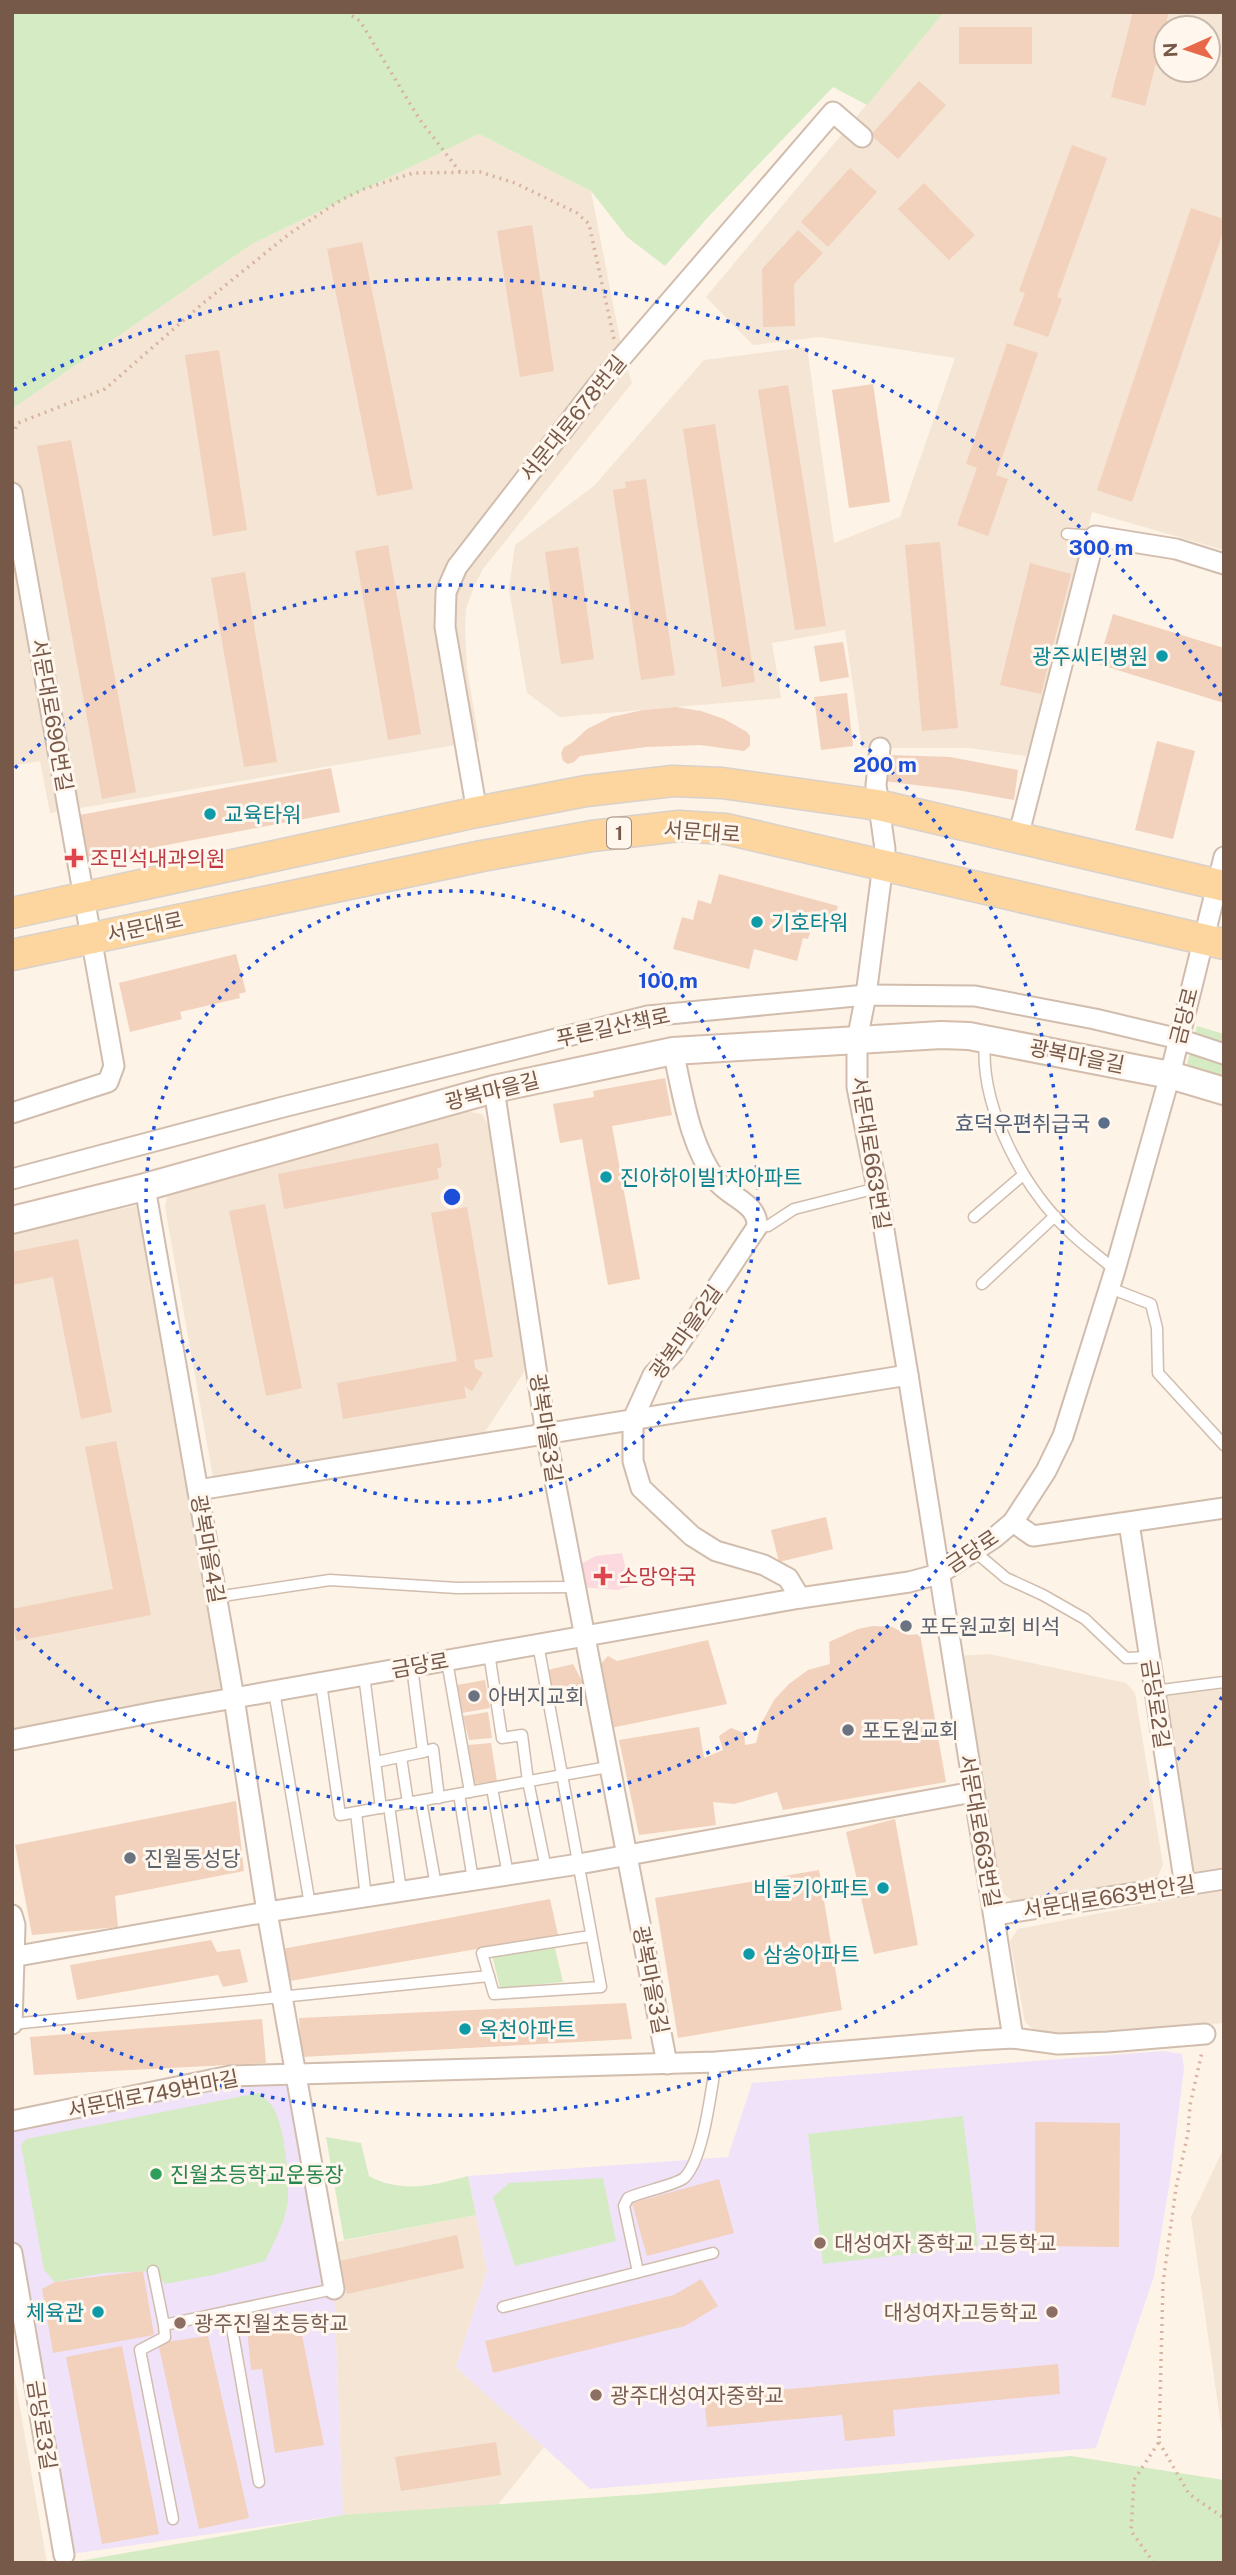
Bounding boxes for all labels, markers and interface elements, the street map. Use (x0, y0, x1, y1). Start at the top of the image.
north arrow (1152, 14, 1222, 84)
text: N (1159, 42, 1181, 58)
street label: 서문대로678번길 (515, 350, 631, 486)
text: 300 m (1069, 535, 1133, 560)
street label: 서문대로690번길 (26, 637, 78, 793)
place label: 광주씨티병원 (1032, 644, 1148, 669)
marker: 광주씨티병원 (1154, 648, 1170, 664)
text: 200 m (853, 752, 917, 777)
place label: 교육타워 (224, 802, 301, 827)
marker: 교육타워 (202, 806, 218, 822)
street label: 서문대로 (663, 817, 741, 847)
road number: 1 (607, 818, 631, 848)
place label: 조민석내과의원 (90, 846, 225, 871)
marker: 조민석내과의원 (64, 848, 84, 868)
street label: 서문대로 (105, 907, 185, 947)
place label: 기호타워 (771, 910, 848, 935)
marker: 기호타워 (749, 914, 765, 930)
text: 100 m (638, 968, 698, 993)
street label: 금당로 (1165, 985, 1203, 1047)
street label: 푸른길산책로 (554, 1003, 672, 1051)
street label: 광복마을길 (1027, 1035, 1127, 1077)
street label: 광복마을길 (442, 1067, 542, 1115)
street label: 서문대로663번길 (847, 1074, 895, 1232)
place label: 효덕우편취급국 (955, 1111, 1090, 1136)
marker: 효덕우편취급국 (1096, 1115, 1112, 1131)
place label: 진아하이빌1차아파트 (620, 1165, 802, 1190)
marker: 진아하이빌1차아파트 (598, 1169, 614, 1185)
centre of rings (440, 1185, 464, 1209)
street label: 광복마을2길 (644, 1280, 728, 1384)
street label: 광복마을3길 (525, 1372, 567, 1484)
street label: 광복마을4길 (186, 1493, 230, 1605)
street label: 금당로 (941, 1524, 1003, 1578)
place label: 소망약국 (619, 1564, 696, 1589)
marker: 소망약국 (593, 1566, 613, 1586)
place label: 포도원교회 비석 (920, 1614, 1060, 1639)
marker: 포도원교회 비석 (898, 1618, 914, 1634)
street label: 금당로 (389, 1648, 451, 1682)
street label: 금당로2길 (1137, 1658, 1175, 1750)
place label: 아버지교회 (488, 1684, 585, 1709)
marker: 아버지교회 (466, 1688, 482, 1704)
place label: 포도원교회 (862, 1718, 959, 1743)
marker: 포도원교회 (840, 1722, 856, 1738)
street label: 서문대로663번길 (954, 1752, 1006, 1910)
place label: 진월동성당 (144, 1846, 241, 1871)
marker: 진월동성당 (122, 1850, 138, 1866)
street label: 서문대로663번안길 (1021, 1871, 1197, 1923)
place label: 비둘기아파트 (753, 1876, 869, 1901)
marker: 비둘기아파트 (875, 1880, 891, 1896)
street label: 광복마을3길 (628, 1924, 674, 2036)
place label: 삼송아파트 (763, 1942, 860, 1967)
marker: 삼송아파트 (741, 1946, 757, 1962)
place label: 옥천아파트 (479, 2017, 576, 2042)
marker: 옥천아파트 (457, 2021, 473, 2037)
street label: 서문대로749번마길 (65, 2065, 241, 2123)
place label: 진월초등학교운동장 (170, 2162, 344, 2187)
marker: 진월초등학교운동장 (148, 2166, 164, 2182)
place label: 대성여자 중학교 고등학교 (834, 2231, 1057, 2256)
marker: 대성여자 중학교 고등학교 (812, 2235, 828, 2251)
place label: 체육관 (26, 2300, 84, 2325)
place label: 대성여자고등학교 (883, 2300, 1038, 2325)
marker: 체육관 (90, 2304, 106, 2320)
marker: 대성여자고등학교 (1044, 2304, 1060, 2320)
place label: 광주진월초등학교 (194, 2311, 349, 2336)
marker: 광주진월초등학교 (172, 2315, 188, 2331)
street label: 금당로3길 (23, 2378, 61, 2472)
place label: 광주대성여자중학교 (610, 2383, 784, 2408)
marker: 광주대성여자중학교 (588, 2387, 604, 2403)

